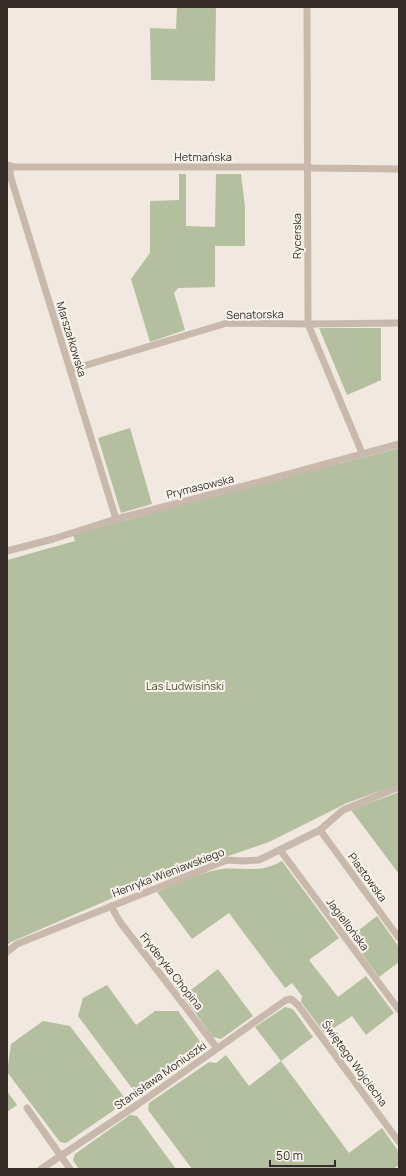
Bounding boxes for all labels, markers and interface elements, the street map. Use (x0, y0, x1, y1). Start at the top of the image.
street label: Hetmańska (174, 149, 232, 164)
street label: Rycerska (289, 213, 304, 259)
street label: Marszałkowska (53, 300, 91, 378)
street label: Senatorska (226, 306, 284, 322)
street label: Prymasowska (165, 470, 235, 502)
park label: Las Ludwisiński (146, 678, 224, 693)
street label: Henryka Wieniawskiego (110, 843, 227, 900)
street label: Piastowska (345, 849, 391, 905)
street label: Jagiellońska (323, 895, 373, 953)
street label: Fryderyka Chopina (137, 929, 207, 1013)
street label: Świętego Wojciecha (319, 1017, 391, 1109)
street label: Stanisława Moniuszki (111, 1037, 209, 1113)
scale bar (270, 1142, 335, 1168)
text: 50 m (276, 1147, 303, 1164)

